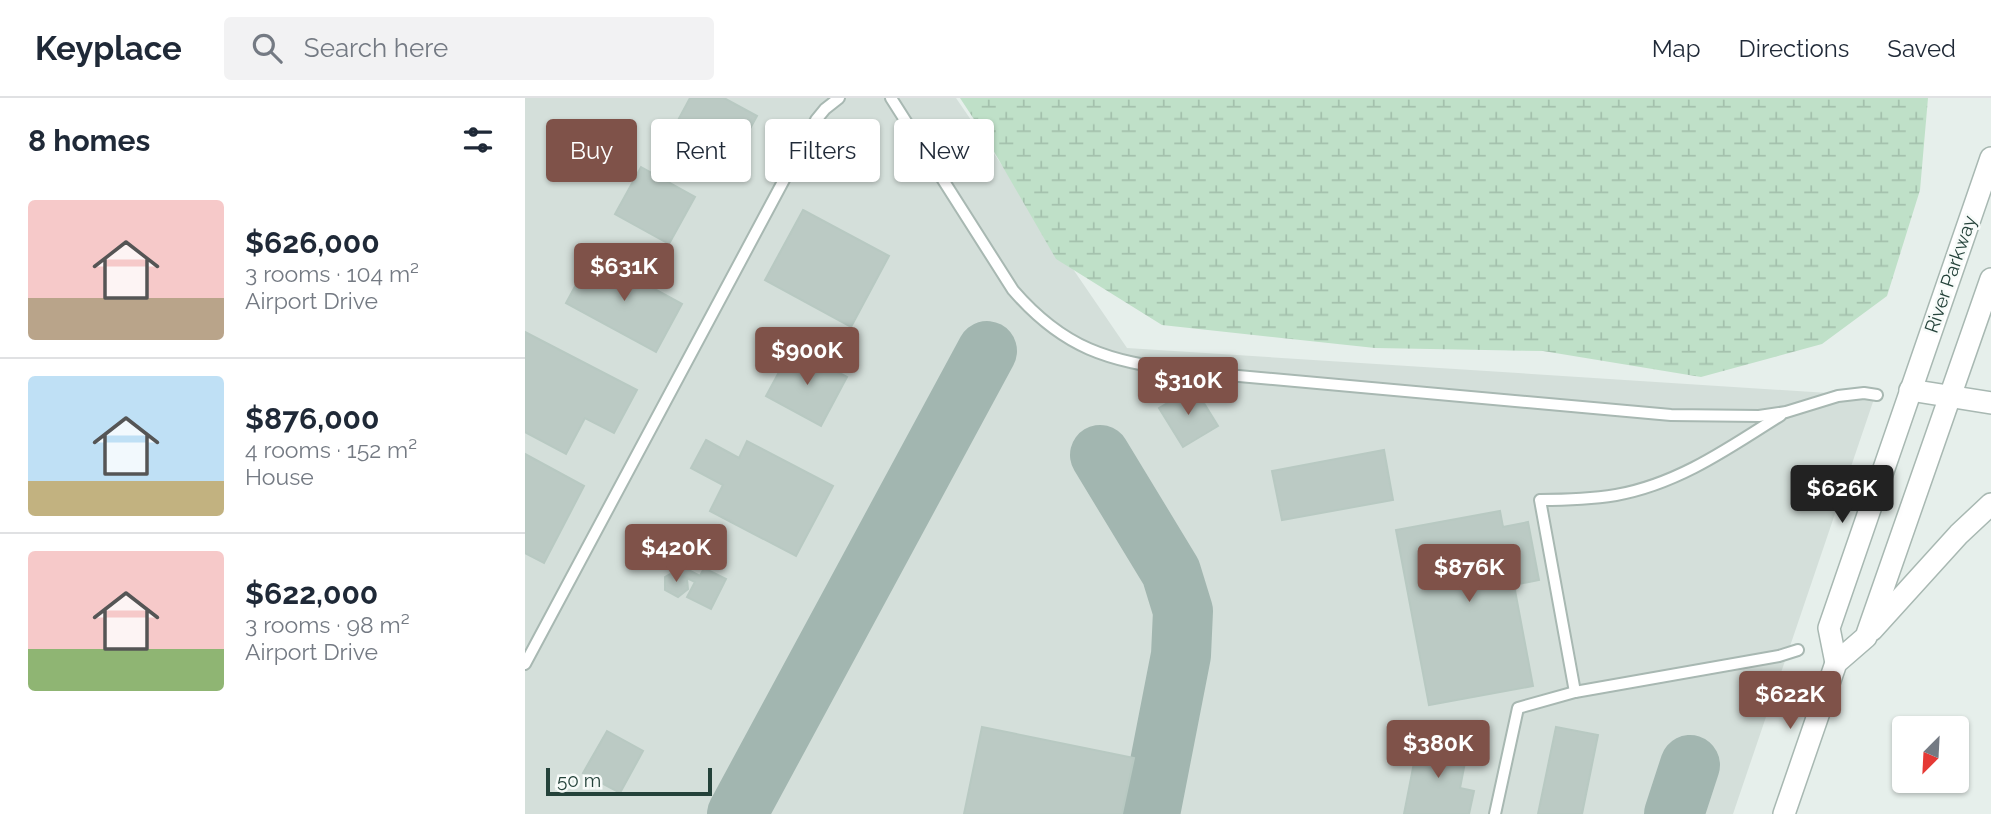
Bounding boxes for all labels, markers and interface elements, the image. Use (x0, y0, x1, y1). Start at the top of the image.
search box (224, 17, 714, 80)
text: Keyplace (35, 29, 182, 68)
icon: search (248, 29, 286, 67)
text: Search here (304, 33, 448, 63)
text: Map (1652, 34, 1701, 63)
text: Directions (1739, 34, 1849, 63)
text: Saved (1887, 34, 1956, 63)
chip: Buy (546, 119, 637, 182)
chip: Rent (651, 119, 751, 182)
chip: Filters (765, 119, 880, 182)
chip: New (894, 119, 994, 182)
icon: filters (459, 121, 497, 159)
text: 8 homes (28, 123, 150, 158)
street label: River Parkway (1920, 212, 1980, 336)
text: $626,000 (245, 225, 380, 260)
icon: home (84, 228, 168, 312)
pin: $631K (575, 244, 673, 303)
text: $631K (590, 252, 658, 279)
text: 3 rooms · 104 m² (245, 260, 419, 287)
text: Airport Drive (245, 287, 378, 314)
pin: $900K (758, 328, 856, 387)
text: $900K (771, 336, 843, 363)
pin: $310K (1139, 358, 1237, 417)
text: $310K (1154, 366, 1222, 393)
text: $876,000 (245, 401, 379, 436)
icon: home (84, 404, 168, 488)
text: 4 rooms · 152 m² (245, 436, 417, 463)
text: House (245, 463, 314, 490)
pin: $626K (1793, 466, 1891, 525)
text: $626K (1807, 474, 1877, 501)
pin: $420K (627, 524, 725, 584)
text: $420K (641, 533, 711, 560)
pin: $876K (1420, 545, 1518, 604)
text: $876K (1434, 553, 1504, 580)
text: $622,000 (245, 576, 378, 611)
icon: home (84, 579, 168, 663)
text: 3 rooms · 98 m² (245, 611, 410, 638)
text: Airport Drive (245, 638, 378, 665)
pin: $622K (1741, 672, 1839, 731)
text: $622K (1755, 680, 1825, 707)
north arrow (1892, 716, 1969, 793)
map controls (1892, 716, 1969, 793)
pin: $380K (1389, 720, 1487, 780)
text: $380K (1403, 729, 1473, 756)
scale bar (546, 765, 712, 797)
text: 50 m (557, 769, 601, 791)

